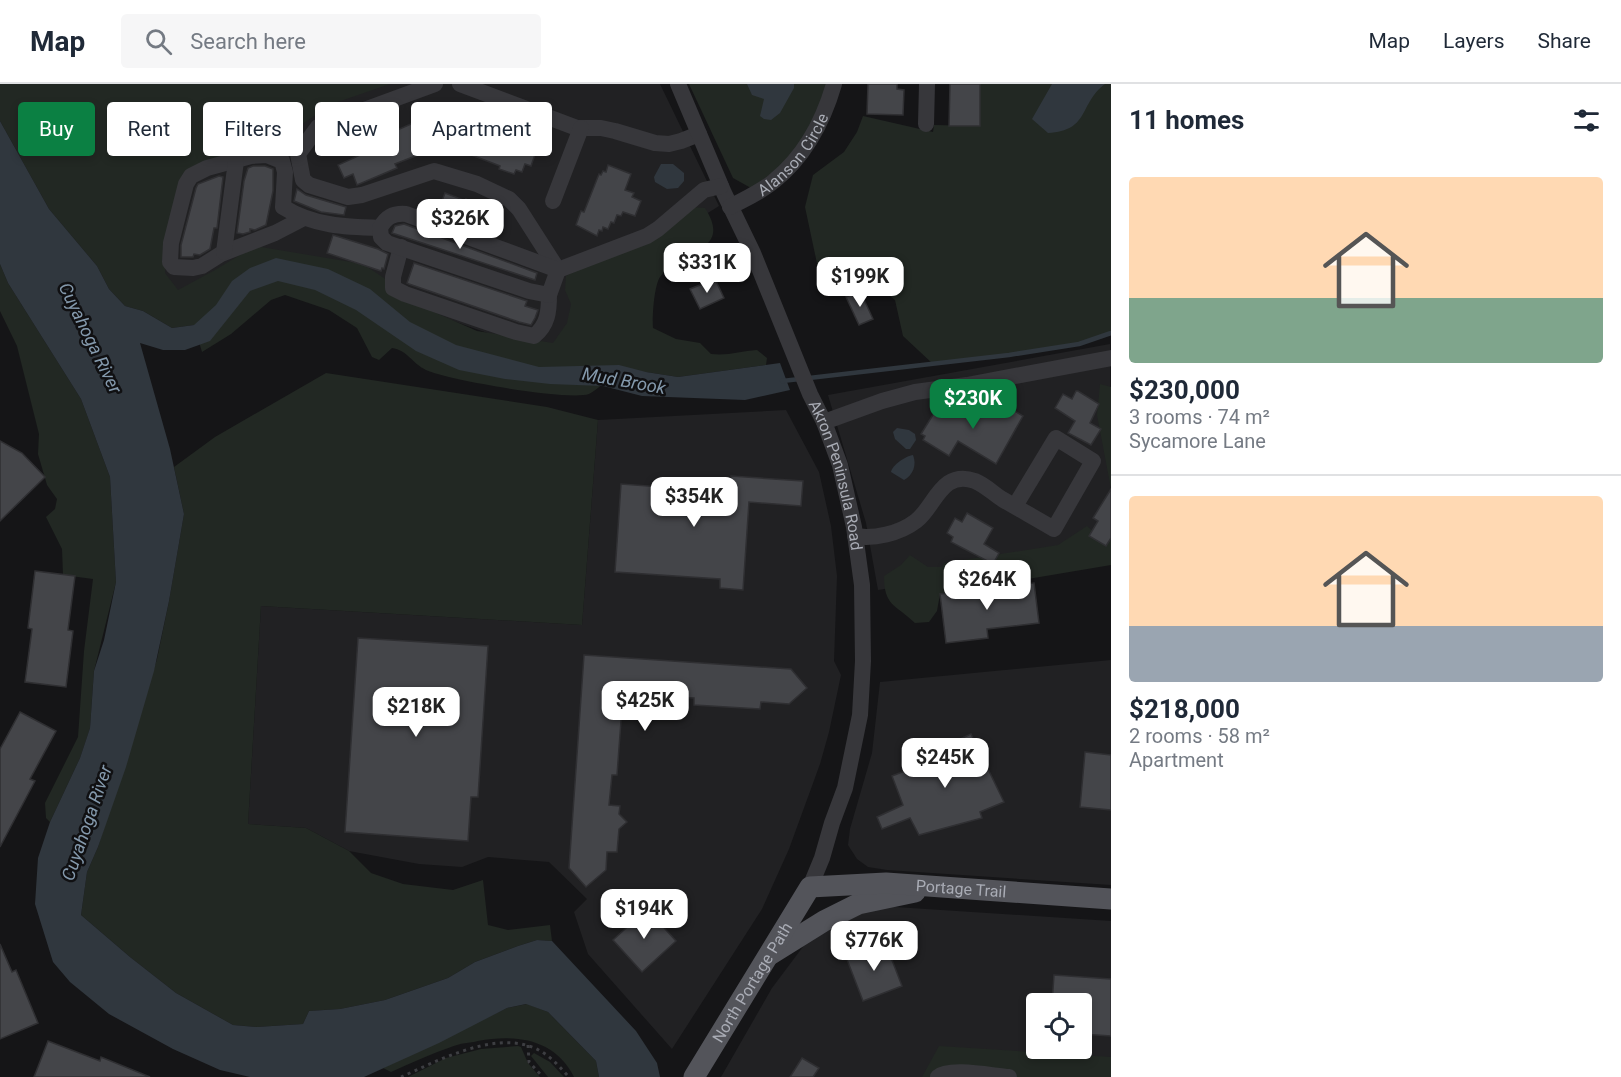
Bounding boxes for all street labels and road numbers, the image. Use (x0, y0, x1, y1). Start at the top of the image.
street label: Alanson Circle (754, 110, 832, 200)
street label: Akron Peninsula Road (805, 397, 866, 551)
street label: Portage Trail (915, 876, 1007, 902)
street label: North Portage Path (708, 919, 796, 1046)

